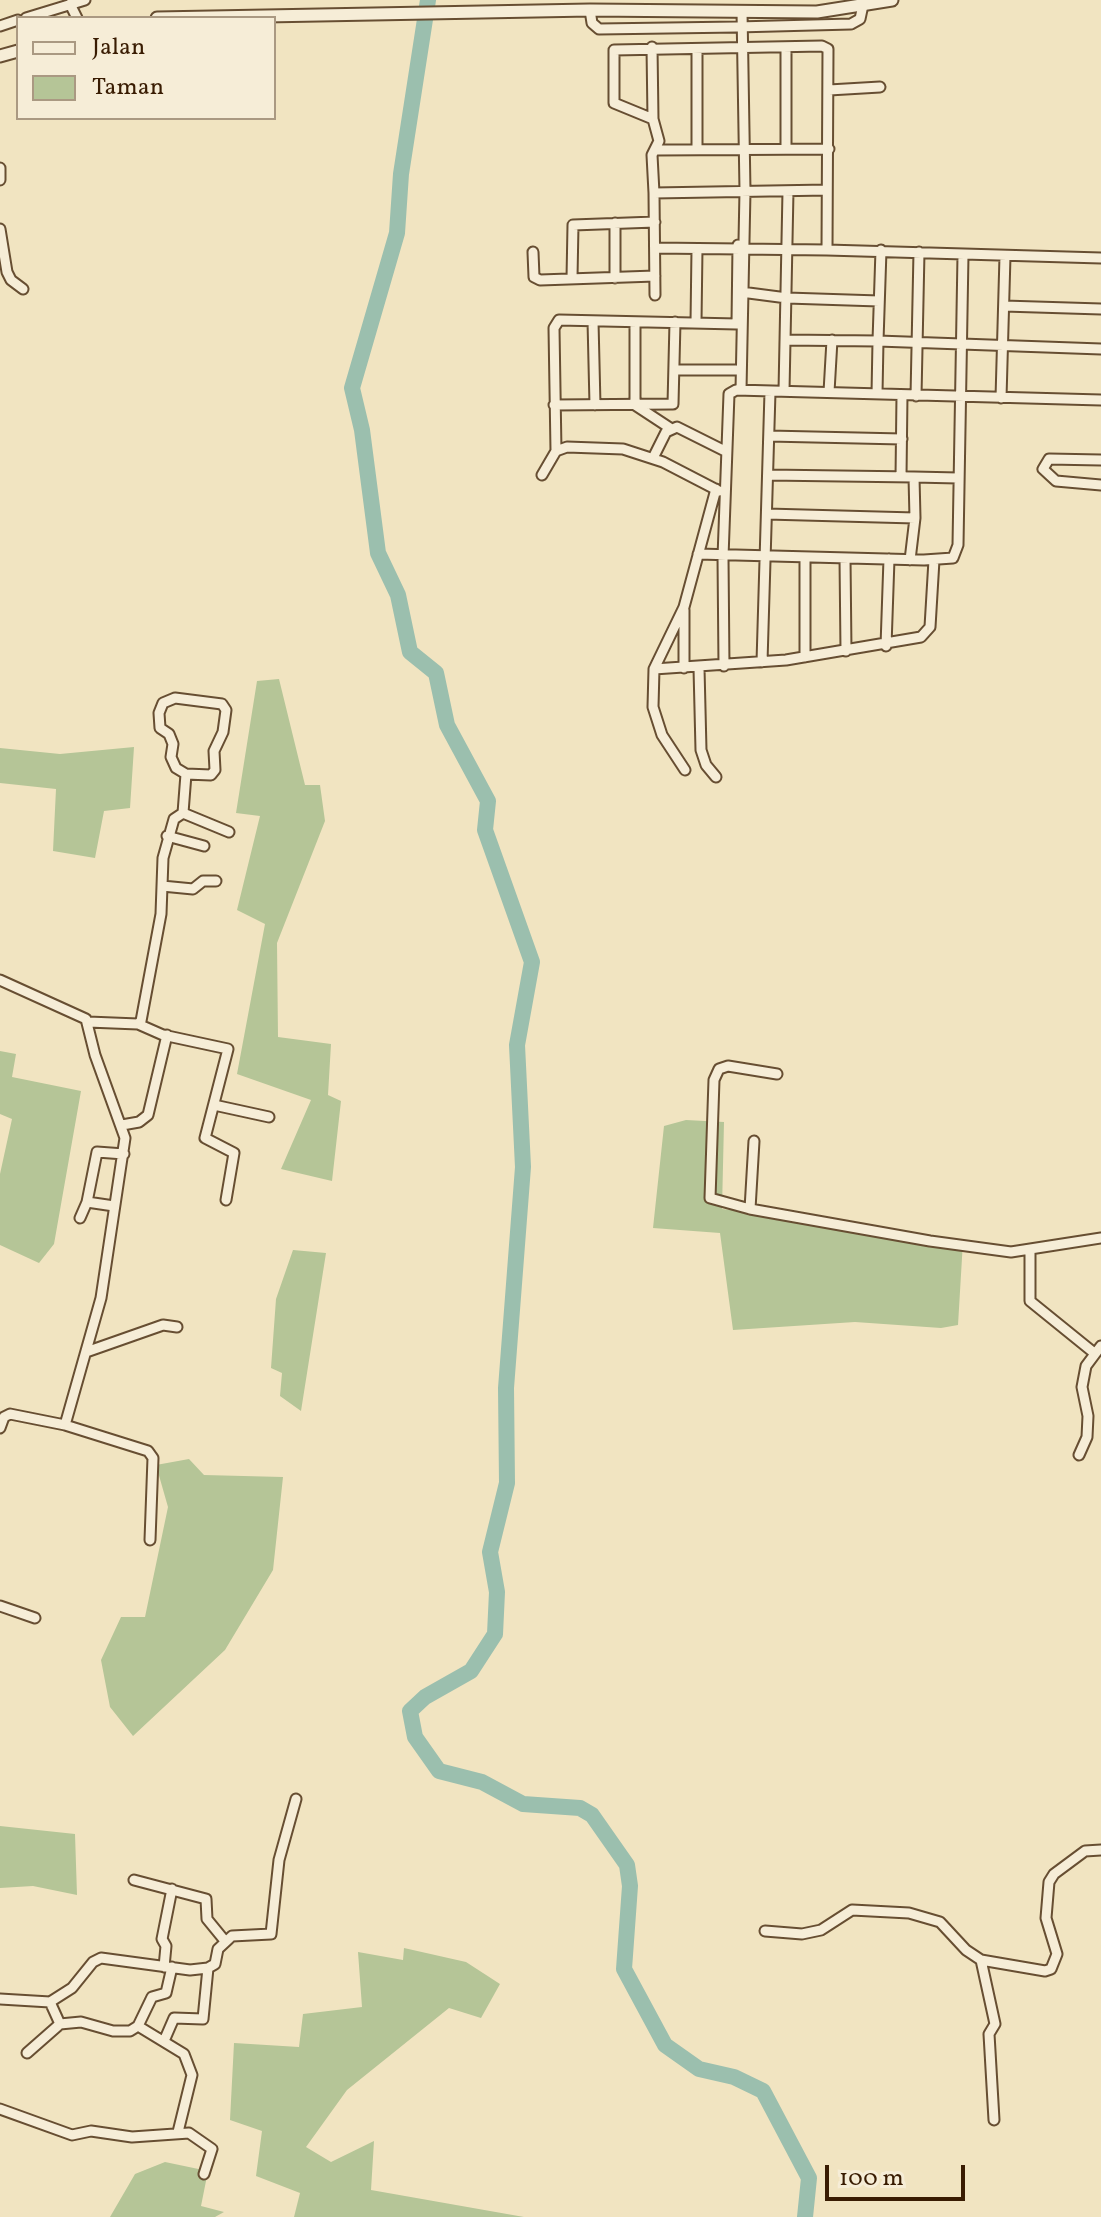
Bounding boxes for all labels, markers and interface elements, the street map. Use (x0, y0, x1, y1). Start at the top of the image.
legend (16, 16, 276, 120)
text: Jalan (92, 31, 145, 65)
text: Taman (92, 71, 164, 105)
scale bar (829, 2149, 969, 2199)
text: 100 m (839, 2162, 904, 2196)

